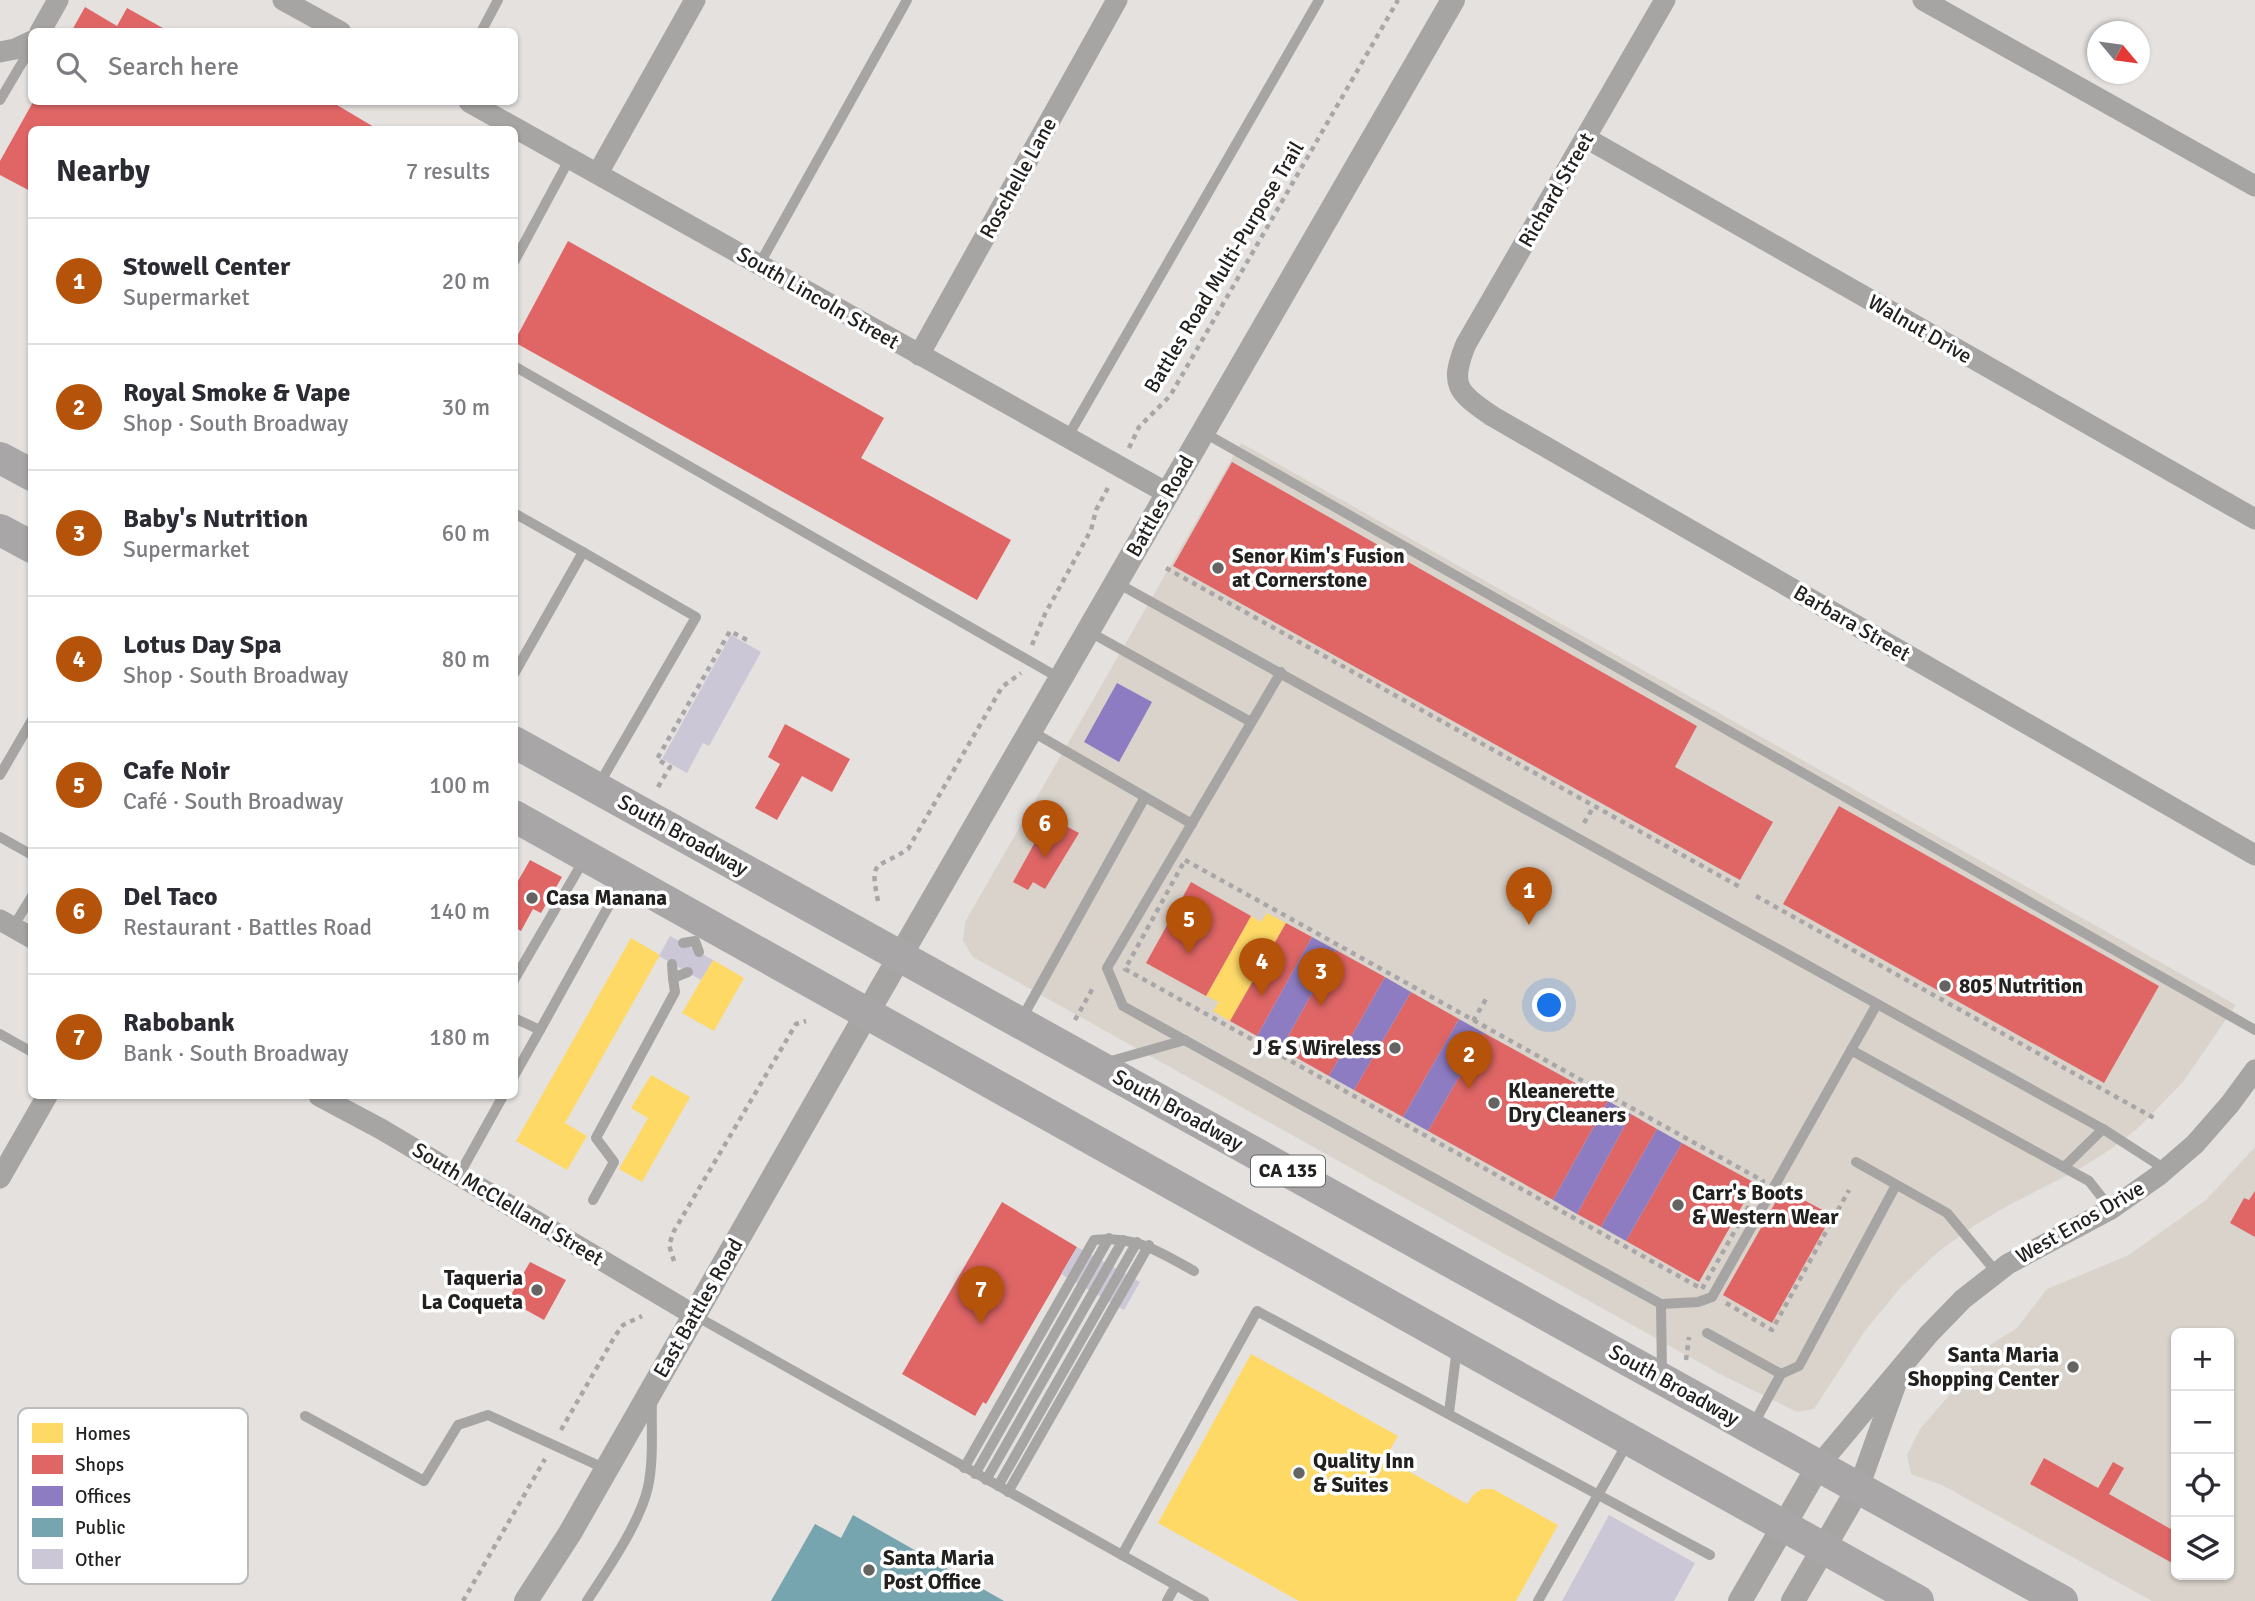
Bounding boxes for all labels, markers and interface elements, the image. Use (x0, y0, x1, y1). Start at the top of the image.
north arrow (2087, 21, 2150, 84)
search box (28, 28, 518, 105)
icon: search (52, 48, 90, 86)
text: Search here (108, 51, 239, 83)
street label: Roschelle Lane (974, 113, 1062, 243)
street label: Richard Street (1513, 128, 1599, 252)
street label: Battles Road Multi-Purpose Trail (1138, 136, 1310, 398)
text: Nearby (56, 153, 150, 190)
text: 7 results (406, 157, 490, 186)
street label: South Lincoln Street (732, 241, 904, 355)
text: Stowell Center (123, 251, 290, 283)
text: 1 (73, 267, 85, 296)
text: 20 m (442, 267, 490, 296)
text: Supermarket (123, 283, 250, 312)
street label: Walnut Drive (1863, 289, 1977, 369)
text: Royal Smoke & Vape (123, 377, 350, 409)
text: 2 (73, 393, 85, 422)
text: 30 m (442, 393, 490, 422)
text: Shop · South Broadway (123, 409, 348, 438)
street label: Battles Road (1120, 451, 1200, 561)
text: Baby's Nutrition (123, 503, 308, 535)
text: 3 (73, 519, 85, 548)
text: 60 m (442, 519, 490, 548)
text: Supermarket (123, 535, 250, 564)
place label: Senor Kim's Fusion at Cornerstone (1232, 543, 1405, 593)
marker: Senor Kim's Fusion at Cornerstone (1210, 560, 1226, 576)
street label: Barbara Street (1789, 579, 1915, 667)
text: Lotus Day Spa (123, 629, 282, 661)
text: 4 (73, 645, 85, 674)
text: 80 m (442, 645, 490, 674)
text: Shop · South Broadway (123, 661, 348, 690)
text: Cafe Noir (123, 755, 230, 787)
text: 5 (73, 771, 85, 800)
text: 100 m (429, 771, 490, 800)
text: Café · South Broadway (123, 787, 343, 816)
street label: South Broadway (613, 788, 753, 882)
pin: 6 (1022, 800, 1068, 858)
pin: 1 (1506, 867, 1552, 925)
text: Del Taco (123, 881, 217, 913)
place label: Casa Manana (546, 885, 667, 911)
marker: Casa Manana (524, 890, 540, 906)
pin: 5 (1166, 896, 1212, 954)
text: 6 (73, 897, 85, 926)
text: 140 m (429, 897, 490, 926)
text: Restaurant · Battles Road (123, 913, 372, 942)
pin: 4 (1239, 938, 1285, 996)
pin: 3 (1298, 948, 1344, 1006)
place label: 805 Nutrition (1959, 973, 2083, 999)
marker: 805 Nutrition (1937, 978, 1953, 994)
your location (1532, 988, 1566, 1022)
text: Rabobank (123, 1007, 235, 1039)
text: 7 (73, 1023, 85, 1052)
text: 180 m (429, 1023, 490, 1052)
pin: 2 (1446, 1031, 1492, 1089)
place label: J & S Wireless (1253, 1035, 1381, 1061)
text: Bank · South Broadway (123, 1039, 349, 1068)
marker: J & S Wireless (1387, 1040, 1403, 1056)
street label: South Broadway (1108, 1063, 1248, 1157)
place label: Kleanerette Dry Cleaners (1508, 1078, 1626, 1128)
marker: Kleanerette Dry Cleaners (1486, 1095, 1502, 1111)
street label: South McClelland Street (408, 1137, 608, 1271)
road number: CA 135 (1251, 1156, 1325, 1186)
street label: West Enos Drive (2011, 1175, 2149, 1269)
place label: Carr's Boots & Western Wear (1692, 1180, 1839, 1230)
marker: Carr's Boots & Western Wear (1670, 1197, 1686, 1213)
street label: East Battles Road (648, 1234, 748, 1382)
place label: Taqueria La Coqueta (421, 1265, 523, 1315)
pin: 7 (958, 1266, 1004, 1324)
marker: Taqueria La Coqueta (529, 1282, 545, 1298)
map controls (2171, 1328, 2234, 1580)
button: + (2171, 1328, 2234, 1391)
street label: South Broadway (1604, 1338, 1744, 1432)
place label: Santa Maria Shopping Center (1908, 1342, 2060, 1392)
marker: Santa Maria Shopping Center (2065, 1359, 2081, 1375)
button: − (2171, 1391, 2234, 1454)
legend (18, 1408, 248, 1584)
text: Homes (75, 1422, 131, 1446)
place label: Quality Inn & Suites (1313, 1448, 1415, 1498)
text: Shops (75, 1453, 124, 1477)
button: locate (2171, 1454, 2234, 1517)
marker: Quality Inn & Suites (1291, 1465, 1307, 1481)
text: Offices (75, 1485, 131, 1509)
text: Public (75, 1516, 126, 1540)
button: layers (2171, 1517, 2234, 1580)
place label: Santa Maria Post Office (883, 1545, 994, 1595)
text: Other (75, 1548, 121, 1572)
marker: Santa Maria Post Office (861, 1562, 877, 1578)

